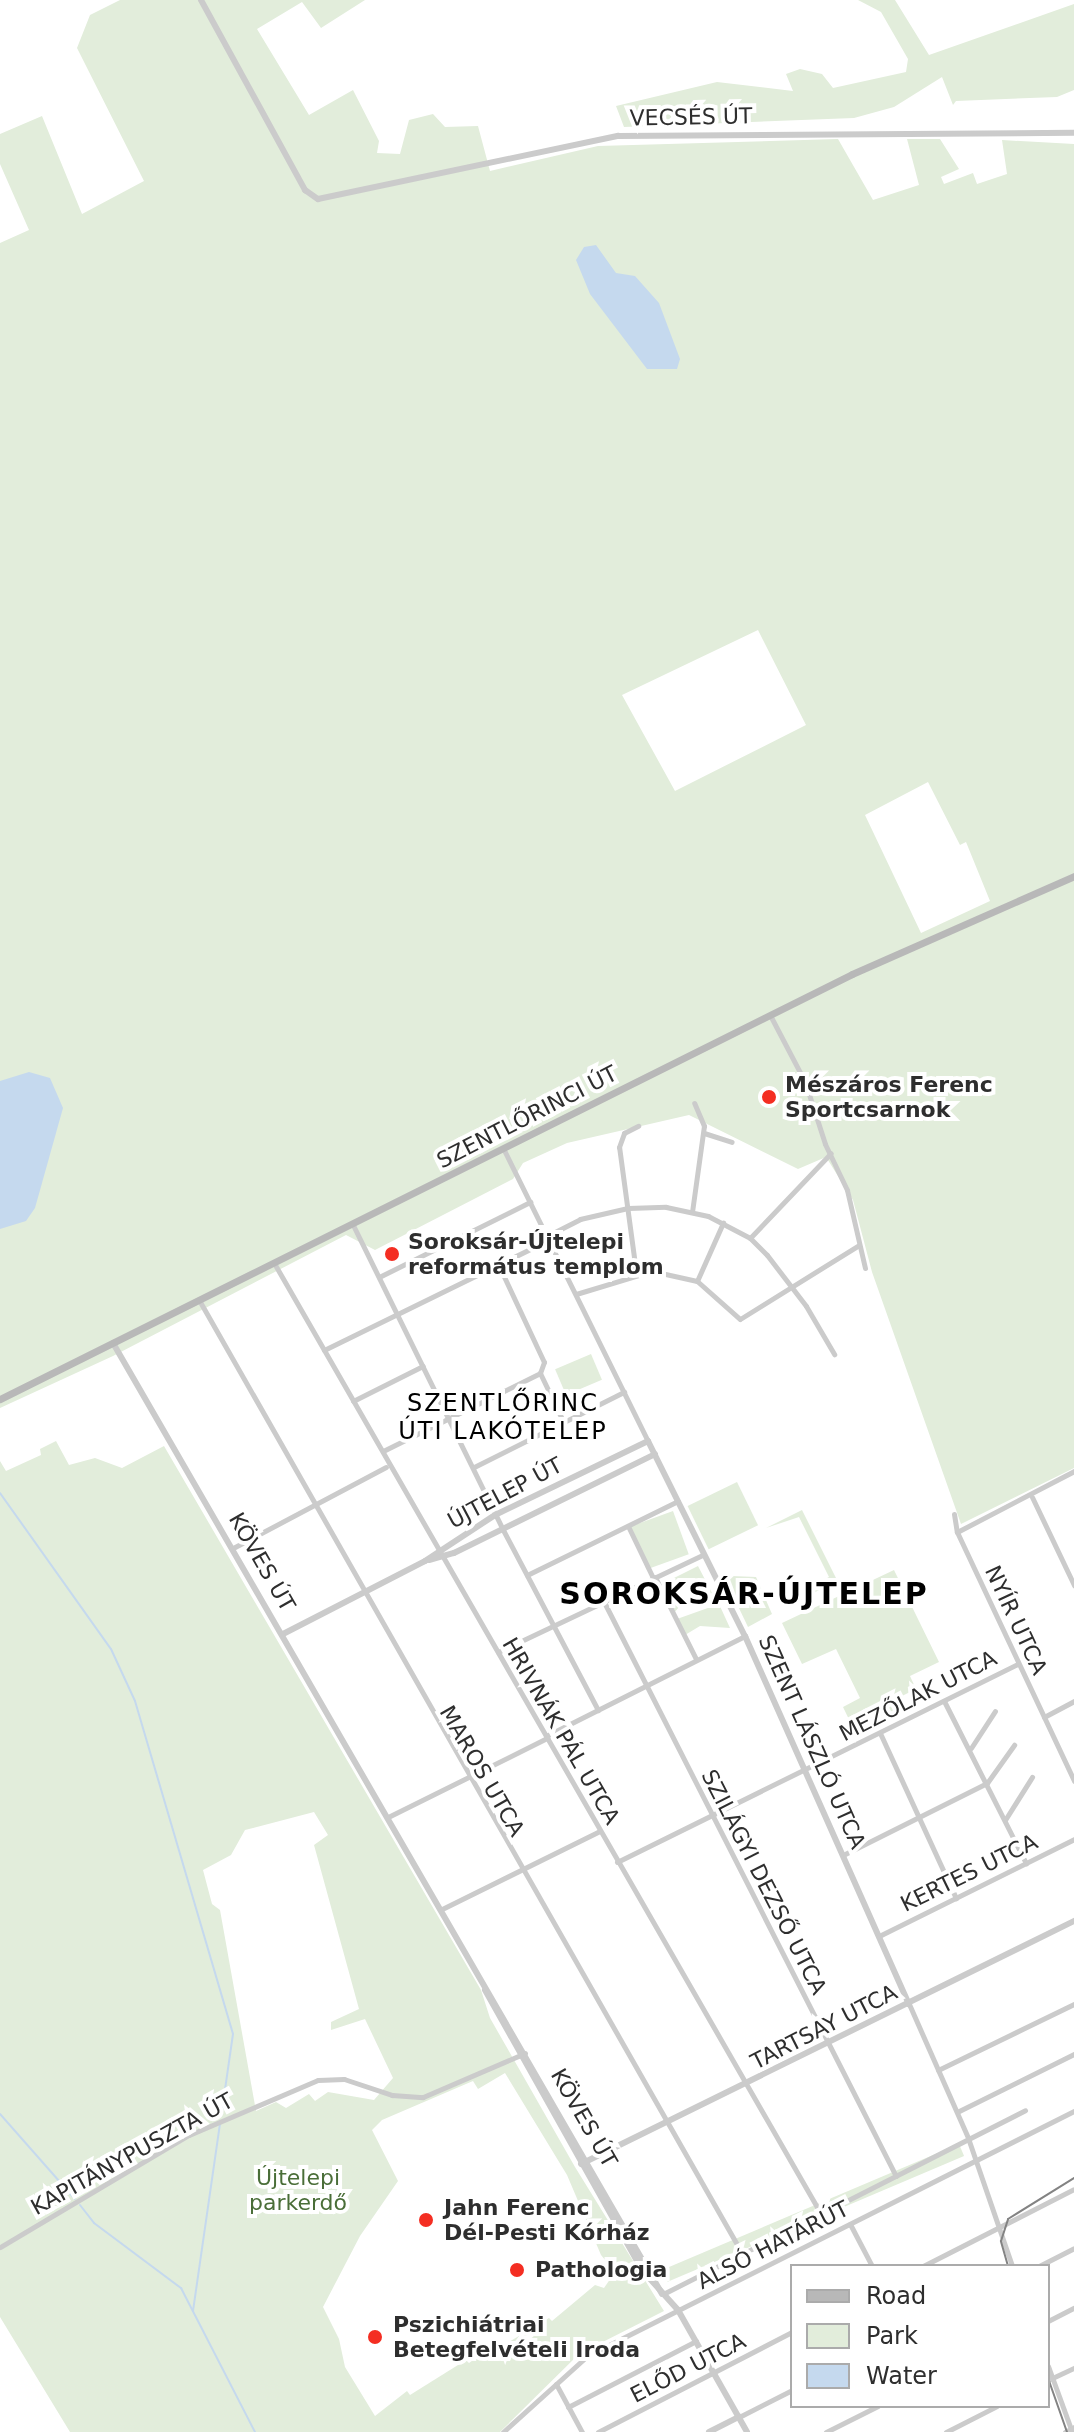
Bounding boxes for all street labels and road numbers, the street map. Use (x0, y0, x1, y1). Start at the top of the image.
street label: VECSÉS ÚT (629, 103, 753, 131)
street label: SZENTLŐRINCI ÚT (432, 1060, 622, 1174)
street label: ÚJTELEP ÚT (443, 1452, 567, 1534)
street label: KÖVES ÚT (223, 1508, 301, 1616)
street label: NYÍR UTCA (979, 1561, 1053, 1679)
street label: SZENT LÁSZLÓ UTCA (753, 1631, 871, 1853)
street label: HRIVNÁK PÁL UTCA (497, 1633, 625, 1829)
street label: MEZŐLAK UTCA (835, 1645, 1001, 1747)
street label: MAROS UTCA (434, 1701, 530, 1841)
street label: SZILÁGYI DEZSŐ UTCA (696, 1765, 832, 1999)
street label: KERTES UTCA (896, 1828, 1042, 1918)
street label: TARTSAY UTCA (746, 1979, 902, 2075)
street label: KÖVES ÚT (545, 2064, 623, 2172)
street label: KAPITÁNYPUSZTA ÚT (26, 2087, 238, 2221)
street label: ALSÓ HATÁRÚT (693, 2195, 853, 2295)
street label: ELŐD UTCA (626, 2328, 750, 2408)

